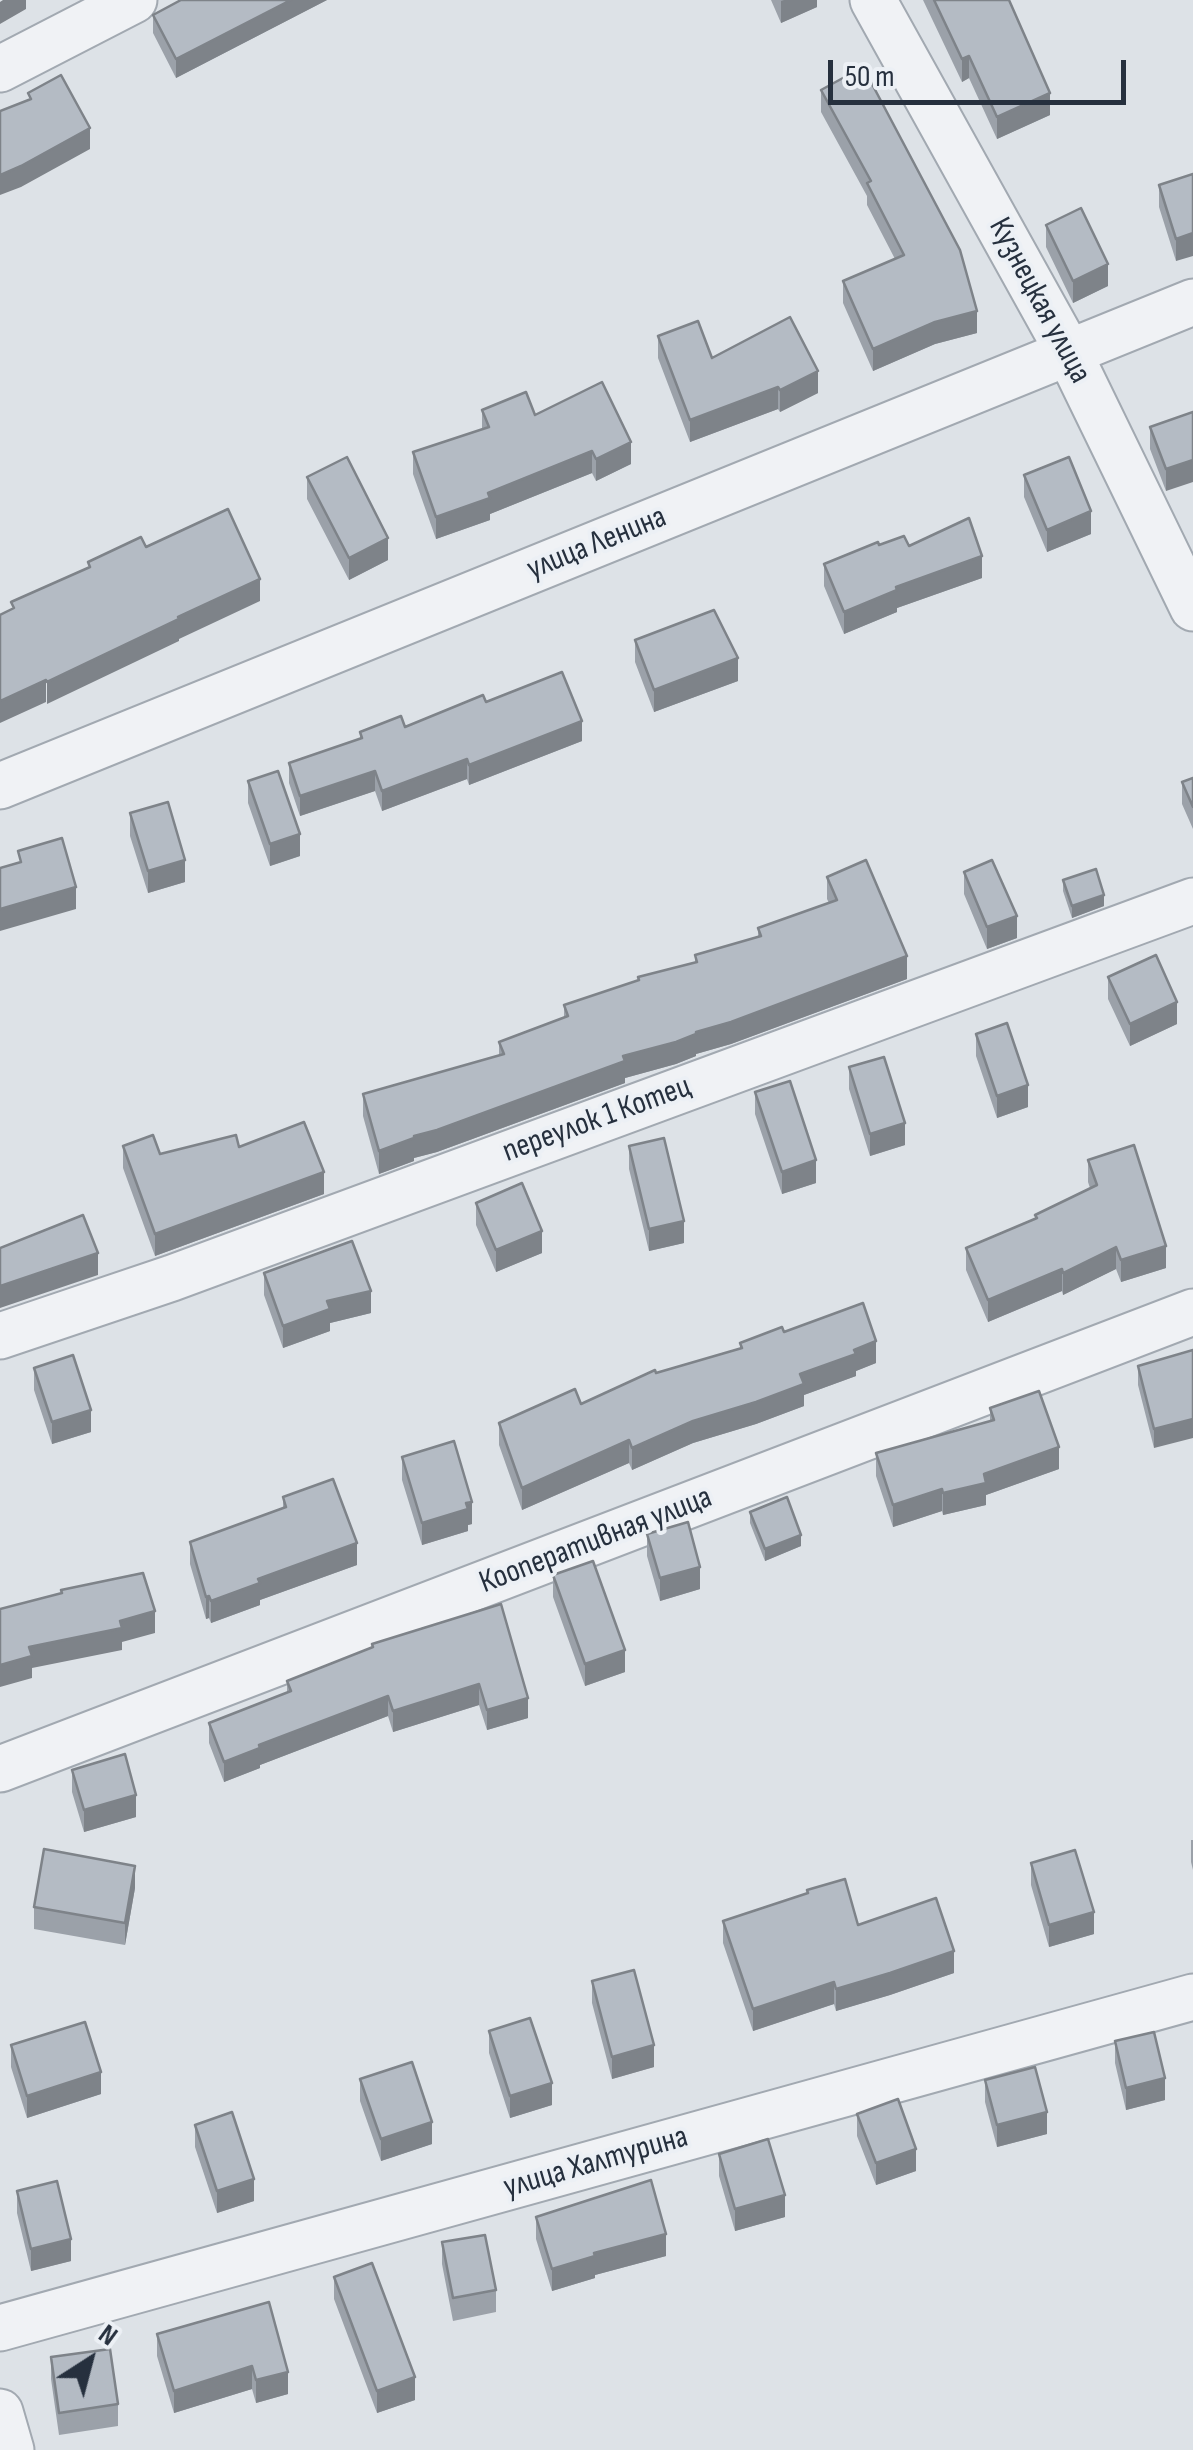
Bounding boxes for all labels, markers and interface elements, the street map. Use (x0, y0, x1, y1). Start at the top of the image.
scale bar (833, 40, 1130, 102)
text: 50 m (845, 59, 894, 95)
street label: Кузнецкая улица (979, 212, 1099, 390)
street label: улица Ленина (522, 499, 672, 589)
street label: переулок 1 Котец (498, 1068, 696, 1172)
street label: Кооперативная улица (474, 1479, 718, 1603)
street label: улица Халтурина (500, 2118, 692, 2208)
north arrow (40, 2310, 140, 2410)
text: N (92, 2318, 124, 2353)

